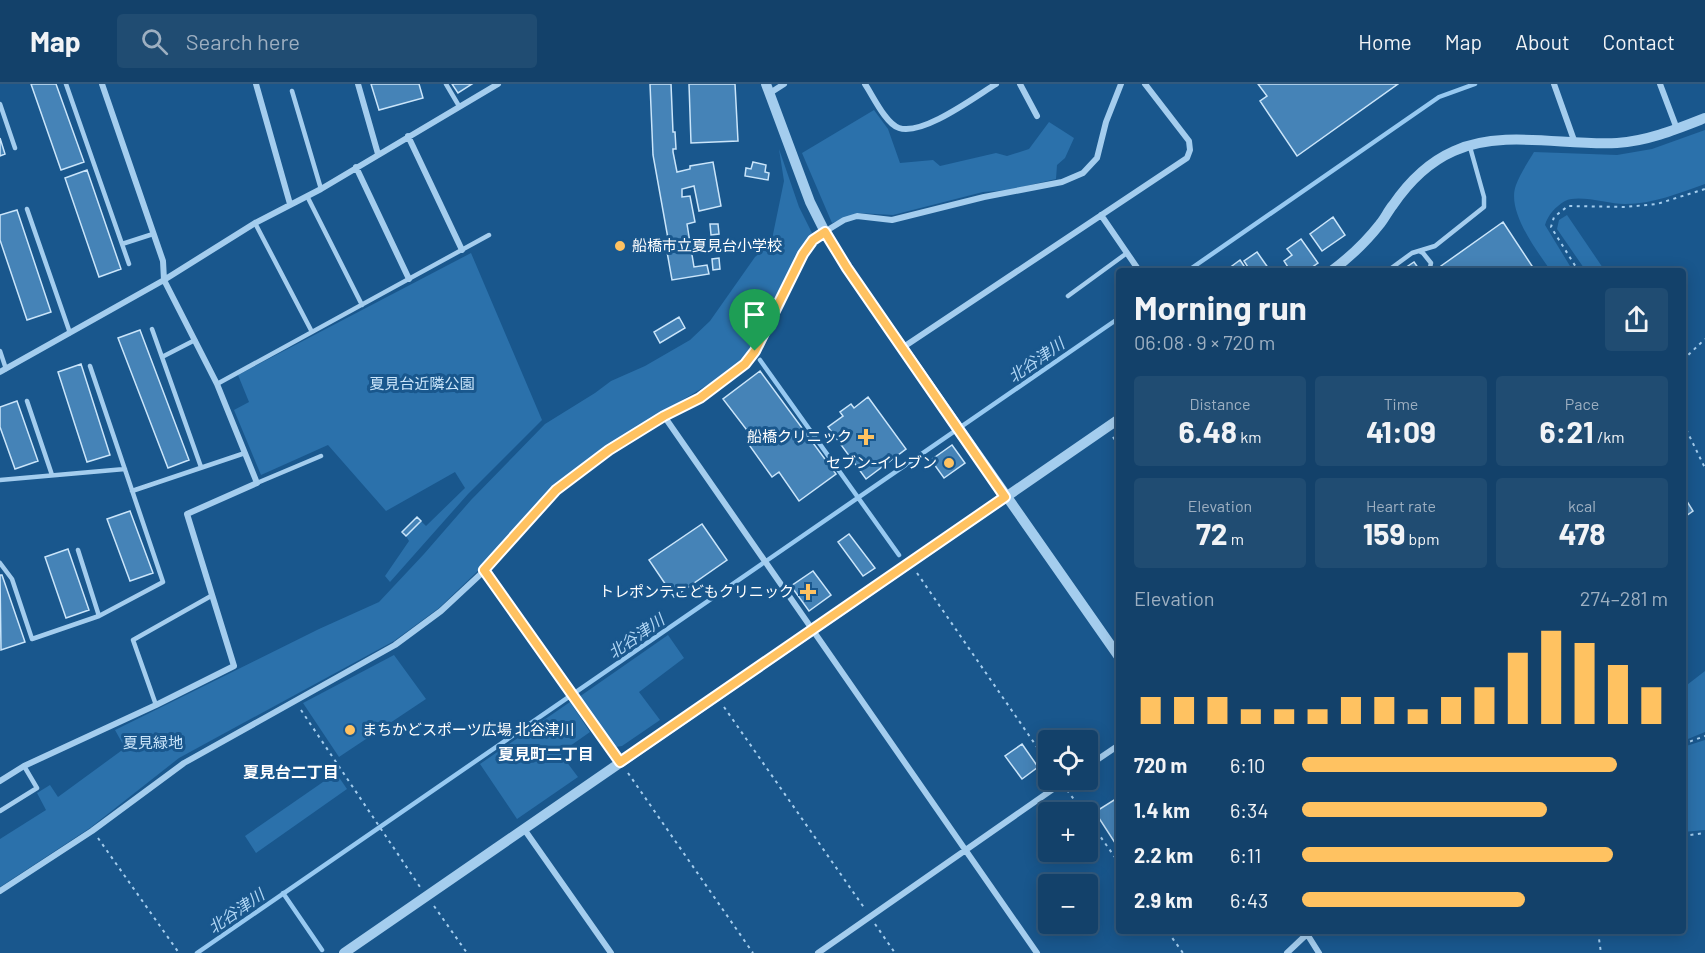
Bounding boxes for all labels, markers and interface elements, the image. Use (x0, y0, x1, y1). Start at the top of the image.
search box (117, 14, 537, 68)
text: Map (30, 24, 81, 58)
icon: search (138, 25, 171, 58)
text: Search here (186, 28, 300, 54)
text: Home (1358, 29, 1412, 54)
text: Map (1445, 29, 1482, 54)
text: About (1515, 29, 1570, 54)
text: Contact (1603, 29, 1675, 54)
place label: 船橋市立夏見台小学校 (632, 236, 782, 254)
marker: 船橋市立夏見台小学校 (613, 239, 627, 253)
text: Morning run (1134, 287, 1307, 327)
button: share (1605, 288, 1668, 351)
pin (729, 289, 780, 351)
icon: arrive (738, 298, 771, 331)
text: 06:08 · 9 × 720 m (1134, 330, 1275, 354)
water label: 北谷津川 (1004, 332, 1069, 386)
park label: 夏見台近隣公園 (369, 374, 475, 392)
text: Distance (1190, 394, 1250, 413)
text: Time (1384, 394, 1418, 413)
text: Pace (1565, 394, 1599, 413)
text: 6.48 (1178, 413, 1237, 449)
text: 41:09 (1366, 413, 1436, 449)
text: 6:21 (1539, 413, 1594, 449)
place label: 船橋クリニック (747, 427, 852, 445)
text: km (1237, 427, 1262, 446)
text: /km (1594, 427, 1625, 446)
marker: 船橋クリニック (857, 428, 875, 446)
place label: セブン-イレブン (826, 453, 937, 471)
marker: セブン-イレブン (942, 456, 956, 470)
text: Elevation (1188, 496, 1252, 515)
text: Heart rate (1366, 496, 1436, 515)
text: kcal (1568, 496, 1596, 515)
text: 72 (1196, 515, 1228, 551)
text: 159 (1363, 515, 1405, 551)
text: 478 (1558, 515, 1606, 551)
text: m (1228, 529, 1244, 548)
text: bpm (1405, 529, 1439, 548)
place label: トレポンテこどもクリニック (599, 582, 794, 600)
marker: トレポンテこどもクリニック (799, 583, 817, 601)
text: Elevation (1134, 586, 1215, 610)
text: 274–281 m (1580, 586, 1668, 610)
water label: 北谷津川 (604, 608, 669, 662)
place label: まちかどスポーツ広場 北谷津川 (362, 720, 575, 738)
marker: まちかどスポーツ広場 北谷津川 (343, 723, 357, 737)
map controls (1038, 730, 1098, 934)
button: locate (1038, 730, 1098, 790)
park label: 夏見緑地 (123, 733, 183, 751)
district label: 夏見町二丁目 (498, 744, 594, 763)
text: 720 m (1134, 753, 1187, 777)
text: 6:10 (1230, 753, 1265, 777)
district label: 夏見台二丁目 (243, 762, 339, 781)
text: 1.4 km (1134, 798, 1190, 822)
text: 6:34 (1230, 798, 1268, 822)
button: + (1038, 802, 1098, 862)
text: 2.2 km (1134, 843, 1193, 867)
text: 6:11 (1230, 843, 1261, 867)
button: − (1038, 874, 1098, 934)
water label: 北谷津川 (204, 883, 269, 937)
text: 2.9 km (1134, 888, 1193, 912)
text: 6:43 (1230, 888, 1268, 912)

